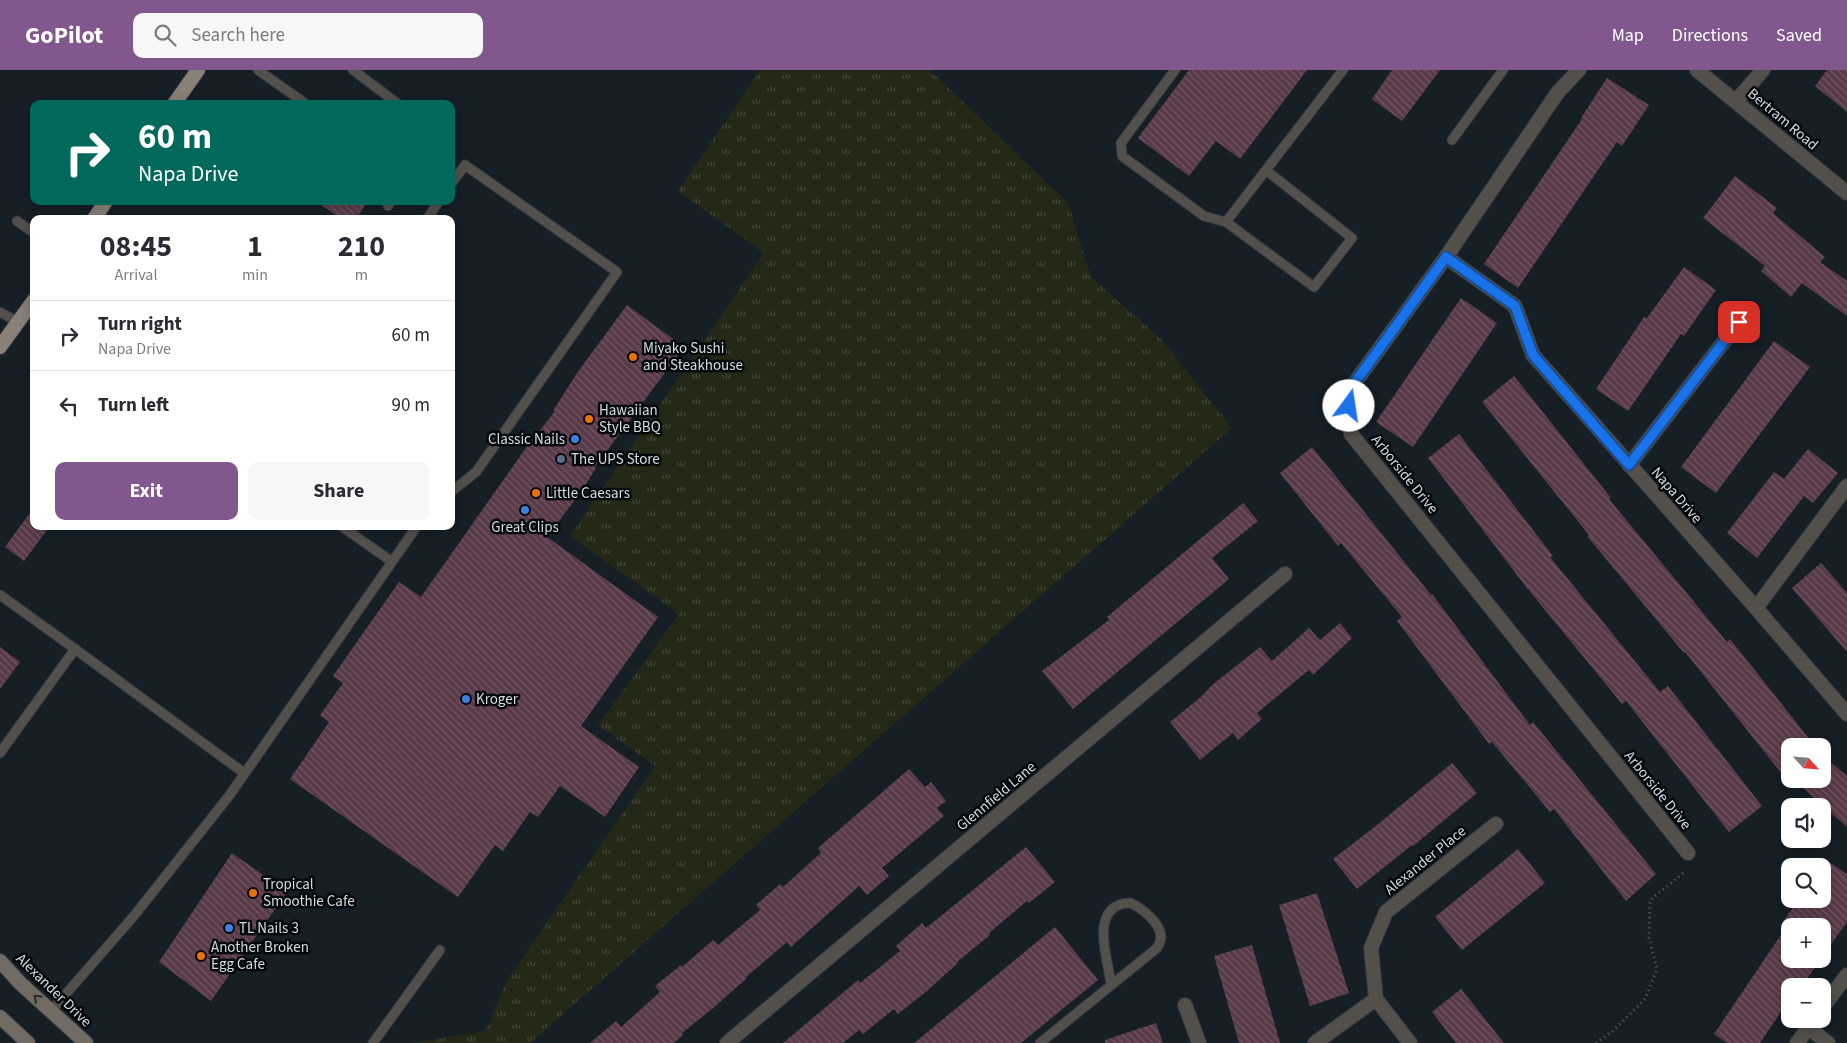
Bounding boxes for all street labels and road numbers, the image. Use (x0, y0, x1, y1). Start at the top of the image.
street label: Bertram Road (1743, 84, 1823, 155)
street label: Arborside Drive (1366, 430, 1443, 518)
street label: Napa Drive (1646, 463, 1707, 528)
street label: Arborside Drive (1619, 746, 1696, 834)
street label: Glennfield Lane (952, 757, 1041, 836)
street label: Alexander Place (1380, 821, 1471, 900)
street label: Alexander Drive (11, 949, 96, 1032)

